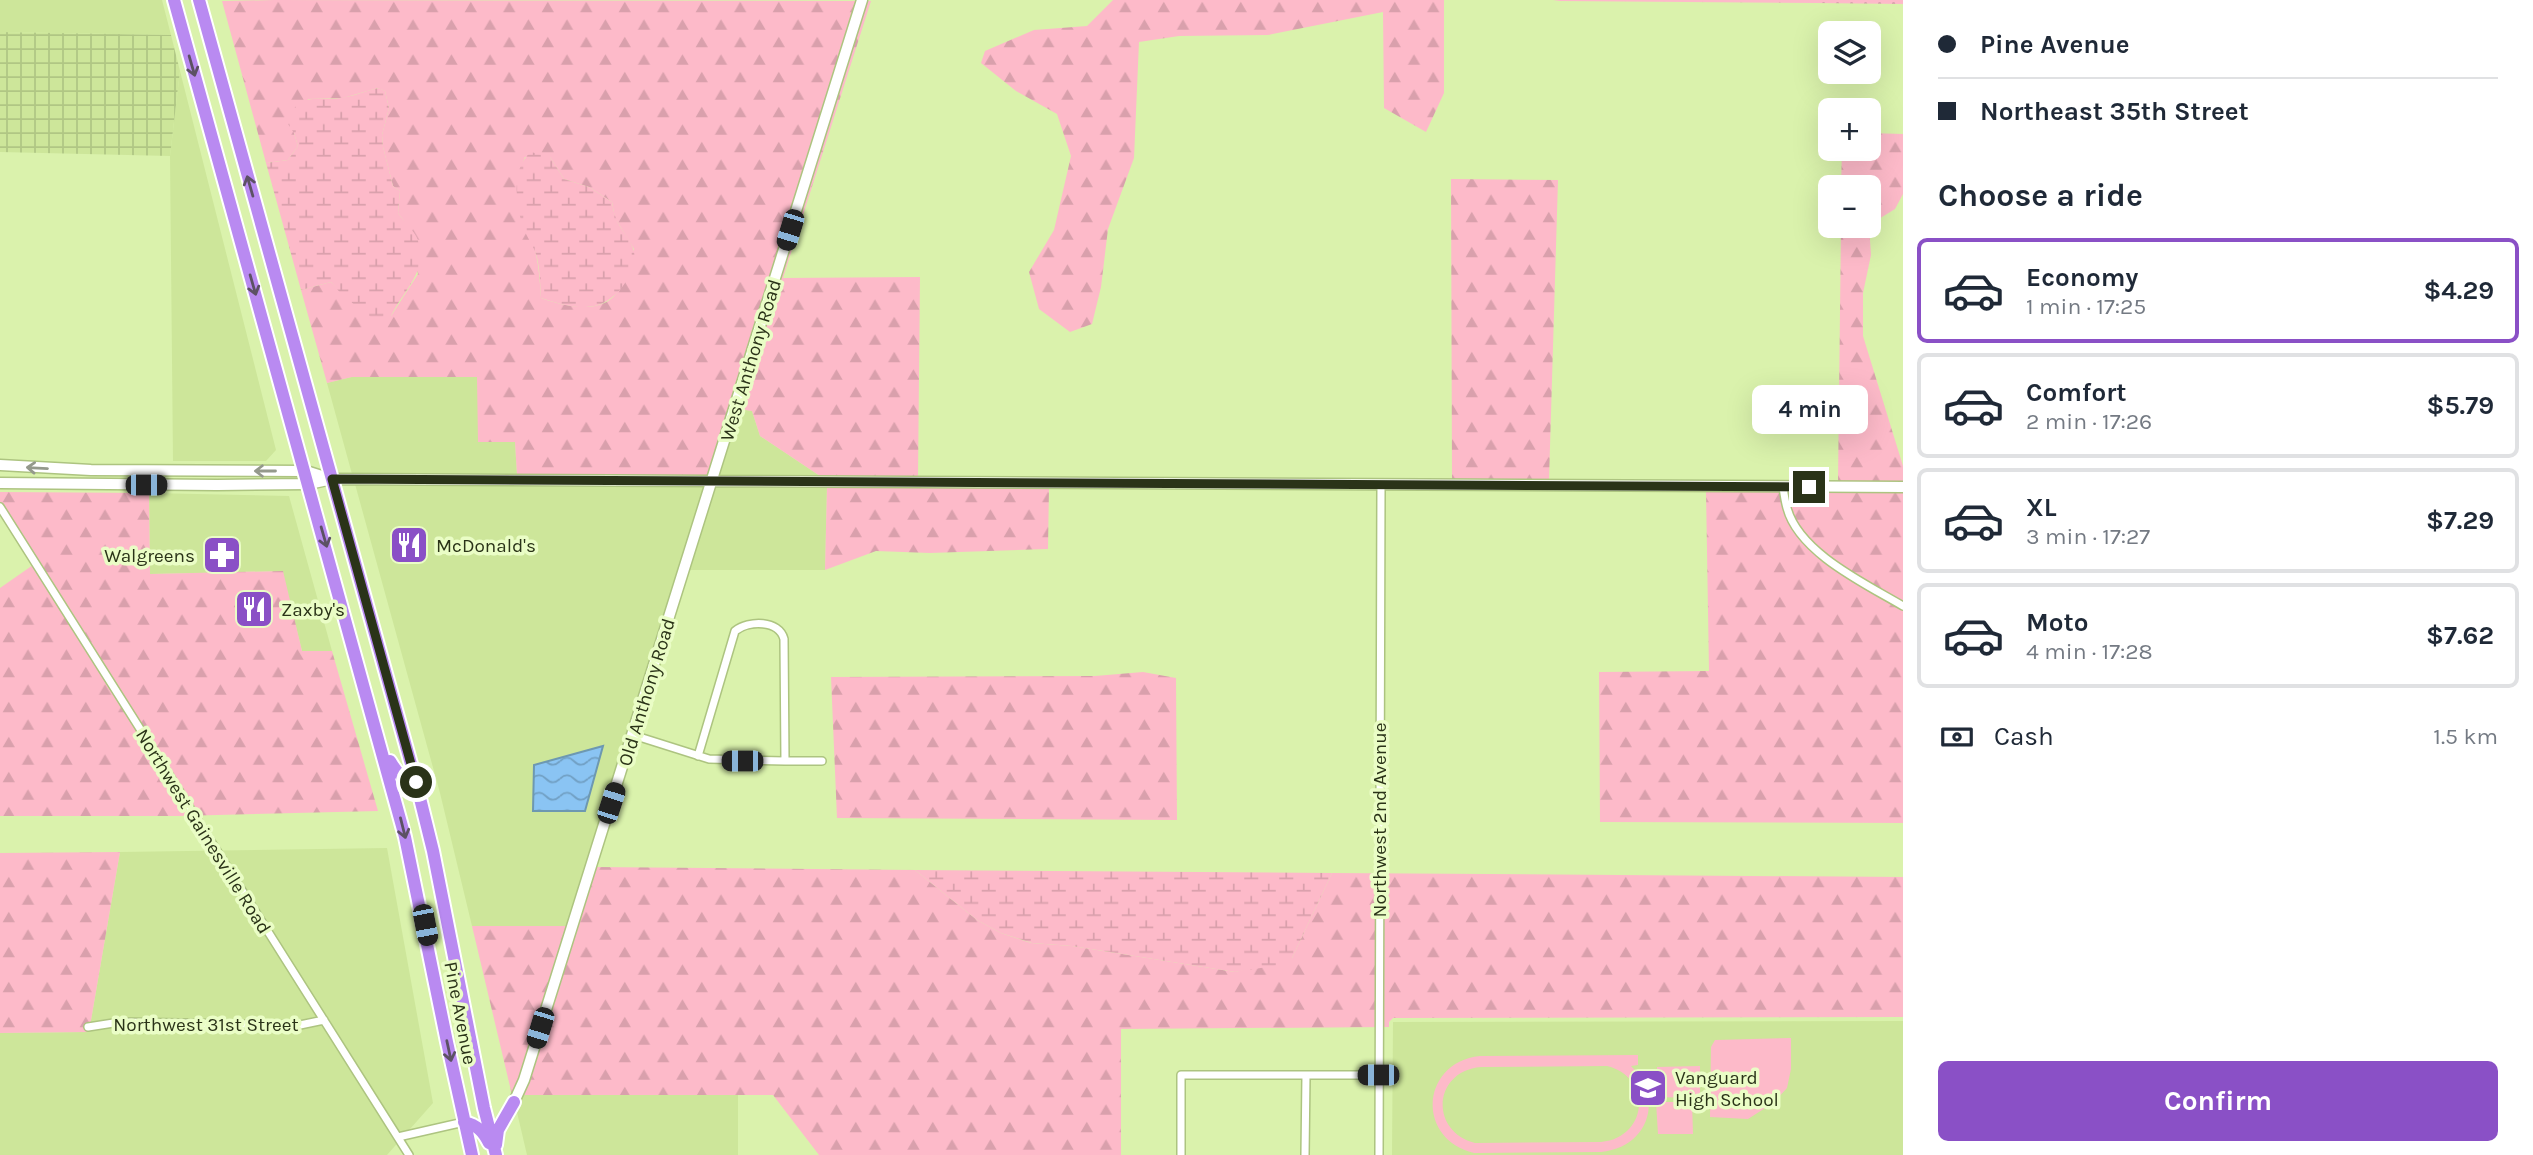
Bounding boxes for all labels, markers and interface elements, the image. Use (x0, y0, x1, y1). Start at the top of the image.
map controls (1818, 21, 1881, 238)
button: layers (1818, 21, 1881, 84)
text: Pine Avenue (1980, 29, 2129, 60)
one-way arrow (186, 54, 199, 77)
text: Northeast 35th Street (1980, 96, 2249, 127)
button: + (1818, 98, 1881, 161)
one-way arrow (243, 175, 256, 197)
button: − (1818, 175, 1881, 238)
text: Choose a ride (1938, 177, 2143, 214)
car (774, 207, 807, 253)
icon: car (1942, 259, 2005, 322)
text: Economy (2026, 262, 2138, 293)
one-way arrow (248, 274, 261, 296)
text: $4.29 (2423, 275, 2494, 306)
street label: West Anthony Road (716, 277, 786, 444)
text: 1 min · 17:25 (2026, 293, 2146, 320)
icon: car (1942, 374, 2005, 437)
text: Comfort (2026, 377, 2127, 408)
callout: 4 min (1751, 386, 1867, 434)
text: $5.79 (2427, 390, 2494, 421)
text: 4 min (1778, 396, 1842, 423)
text: 2 min · 17:26 (2026, 408, 2152, 435)
one-way arrow (26, 461, 49, 474)
one-way arrow (253, 464, 276, 478)
route end (1793, 471, 1825, 503)
car (126, 475, 168, 496)
icon: car (1942, 489, 2005, 552)
text: XL (2026, 492, 2057, 523)
text: $7.29 (2426, 505, 2494, 536)
text: 3 min · 17:27 (2026, 523, 2150, 550)
restaurant icon: McDonald's (388, 524, 430, 566)
one-way arrow (318, 525, 331, 548)
pharmacy icon: Walgreens (201, 534, 243, 576)
place label: McDonald's (436, 535, 536, 557)
place label: Walgreens (104, 545, 195, 567)
restaurant icon: Zaxby's (233, 588, 275, 630)
place label: Zaxby's (281, 599, 345, 621)
icon: car (1942, 604, 2005, 667)
text: Moto (2026, 607, 2088, 638)
street label: Old Anthony Road (614, 616, 680, 769)
text: $7.62 (2426, 620, 2494, 651)
text: 4 min · 17:28 (2026, 638, 2153, 665)
icon: cash (1938, 718, 1976, 756)
text: Cash (1994, 721, 2054, 752)
street label: Northwest 2nd Avenue (1369, 723, 1391, 917)
text: 1.5 km (2433, 723, 2498, 750)
street label: Northwest Gainesville Road (131, 725, 275, 938)
car (722, 751, 764, 772)
route start (400, 766, 432, 798)
car (595, 780, 628, 826)
one-way arrow (397, 816, 410, 839)
car (411, 902, 440, 948)
street label: Pine Avenue (439, 960, 481, 1067)
car (524, 1005, 557, 1051)
street label: Northwest 31st Street (113, 1014, 299, 1036)
one-way arrow (442, 1039, 456, 1062)
button: Confirm (1938, 1061, 2498, 1141)
car (1358, 1065, 1400, 1086)
school or university icon: Vanguard High School (1627, 1067, 1669, 1109)
place label: Vanguard High School (1675, 1067, 1779, 1111)

